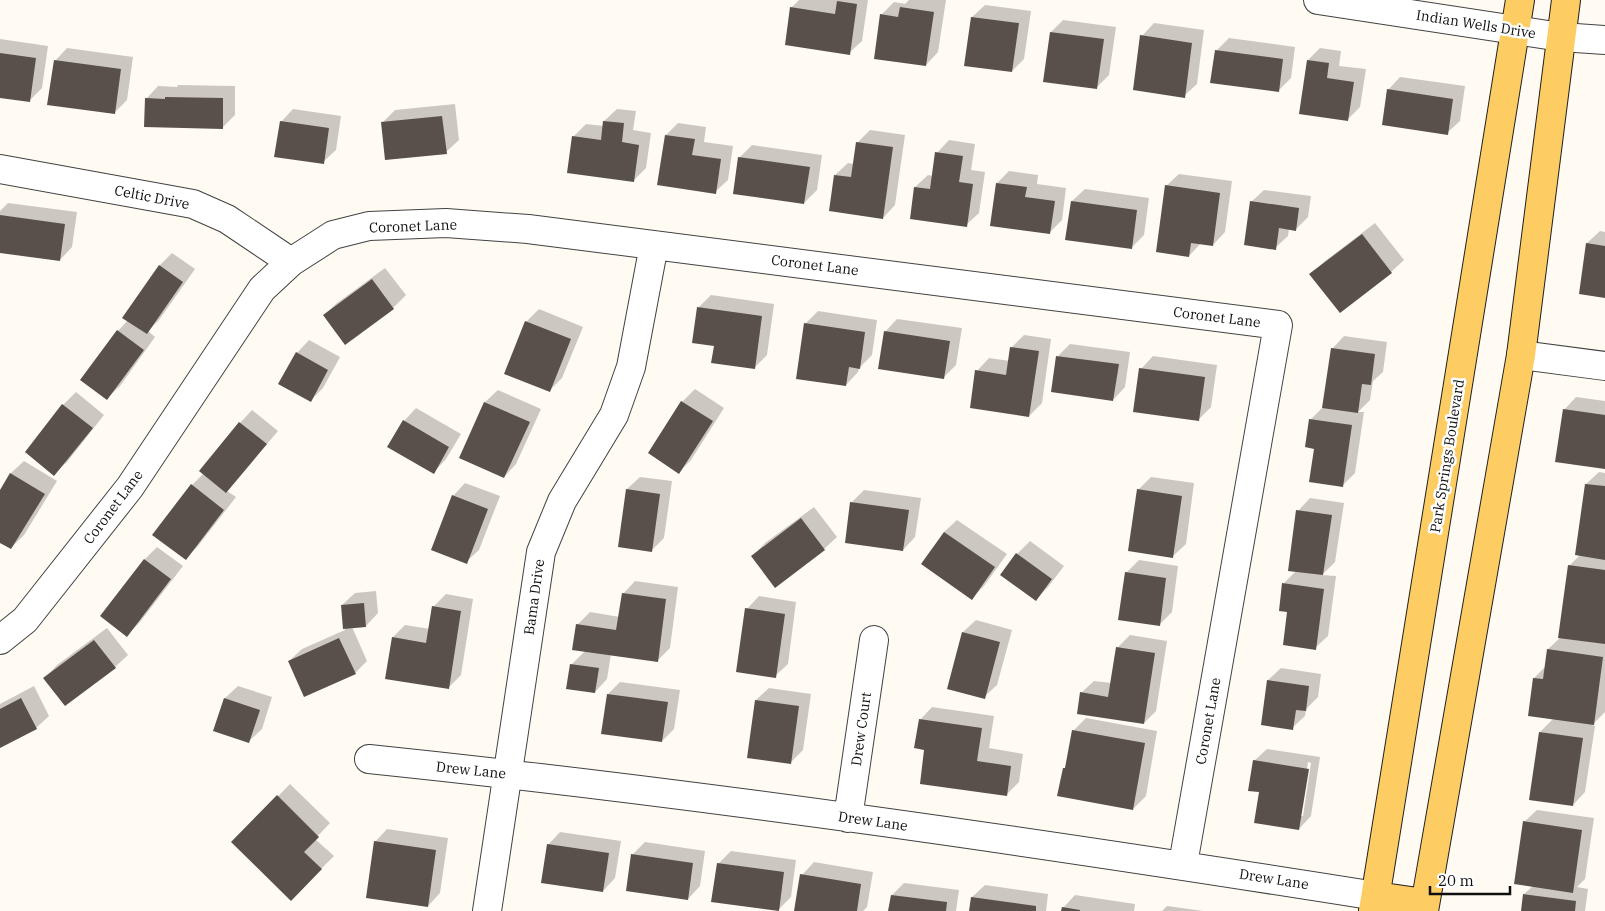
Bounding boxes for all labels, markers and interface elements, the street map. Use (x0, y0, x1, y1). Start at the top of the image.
street label: Indian Wells Drive (1415, 6, 1537, 42)
street label: Celtic Drive (113, 181, 191, 213)
street label: Coronet Lane (369, 215, 457, 237)
street label: Coronet Lane (770, 251, 860, 279)
street label: Coronet Lane (1172, 303, 1262, 331)
street label: Park Springs Boulevard (1426, 378, 1468, 534)
street label: Coronet Lane (79, 466, 147, 548)
street label: Bama Drive (520, 558, 548, 636)
street label: Coronet Lane (1191, 676, 1225, 766)
street label: Drew Court (847, 691, 875, 767)
street label: Drew Lane (435, 757, 507, 783)
street label: Drew Lane (837, 807, 909, 835)
scale bar (1430, 864, 1510, 896)
street label: Drew Lane (1238, 865, 1310, 893)
text: 20 m (1438, 871, 1474, 890)

